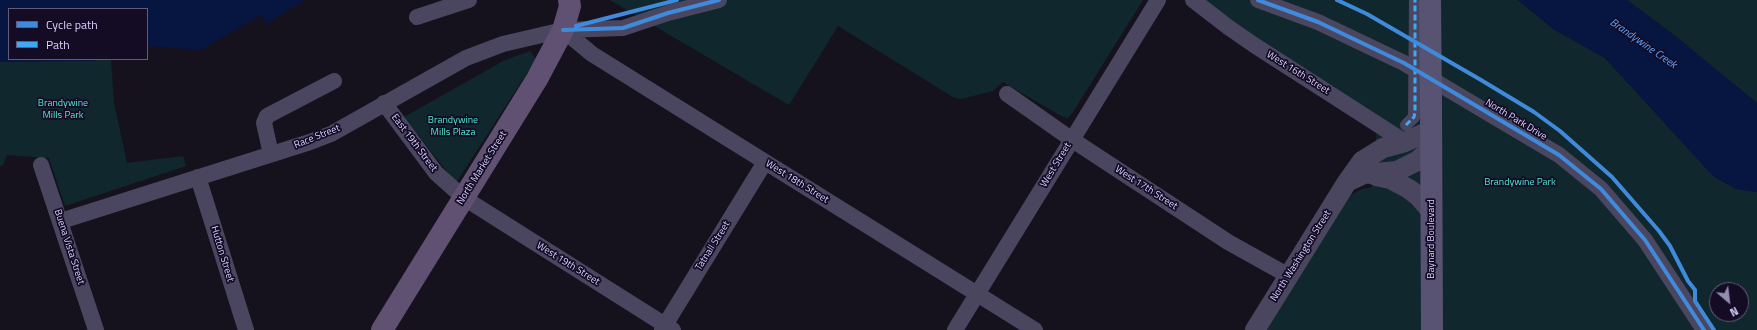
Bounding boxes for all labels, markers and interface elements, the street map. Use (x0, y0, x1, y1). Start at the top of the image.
legend (8, 8, 148, 60)
text: Cycle path (46, 15, 98, 34)
water label: Brandywine Creek (1607, 16, 1679, 72)
text: Path (46, 35, 70, 54)
street label: West 16th Street (1264, 49, 1332, 97)
street label: North Park Drive (1483, 97, 1549, 143)
park label: Brandywine Mills Park (38, 98, 88, 122)
street label: East 19th Street (388, 112, 440, 174)
park label: Brandywine Mills Plaza (428, 115, 478, 138)
street label: Race Street (292, 122, 342, 152)
street label: North Market Street (455, 129, 509, 207)
street label: West Street (1038, 141, 1074, 189)
street label: West 18th Street (763, 158, 831, 206)
street label: West 17th Street (1112, 163, 1180, 213)
park label: Brandywine Park (1484, 177, 1556, 189)
street label: Baynard Boulevard (1426, 199, 1438, 279)
street label: Buena Vista Street (51, 208, 87, 286)
street label: North Washington Street (1268, 208, 1334, 304)
street label: Tatnall Street (693, 219, 733, 273)
street label: Hutton Street (208, 225, 236, 283)
street label: West 19th Street (534, 240, 602, 288)
north arrow (1709, 282, 1749, 322)
text: N (1727, 303, 1741, 321)

